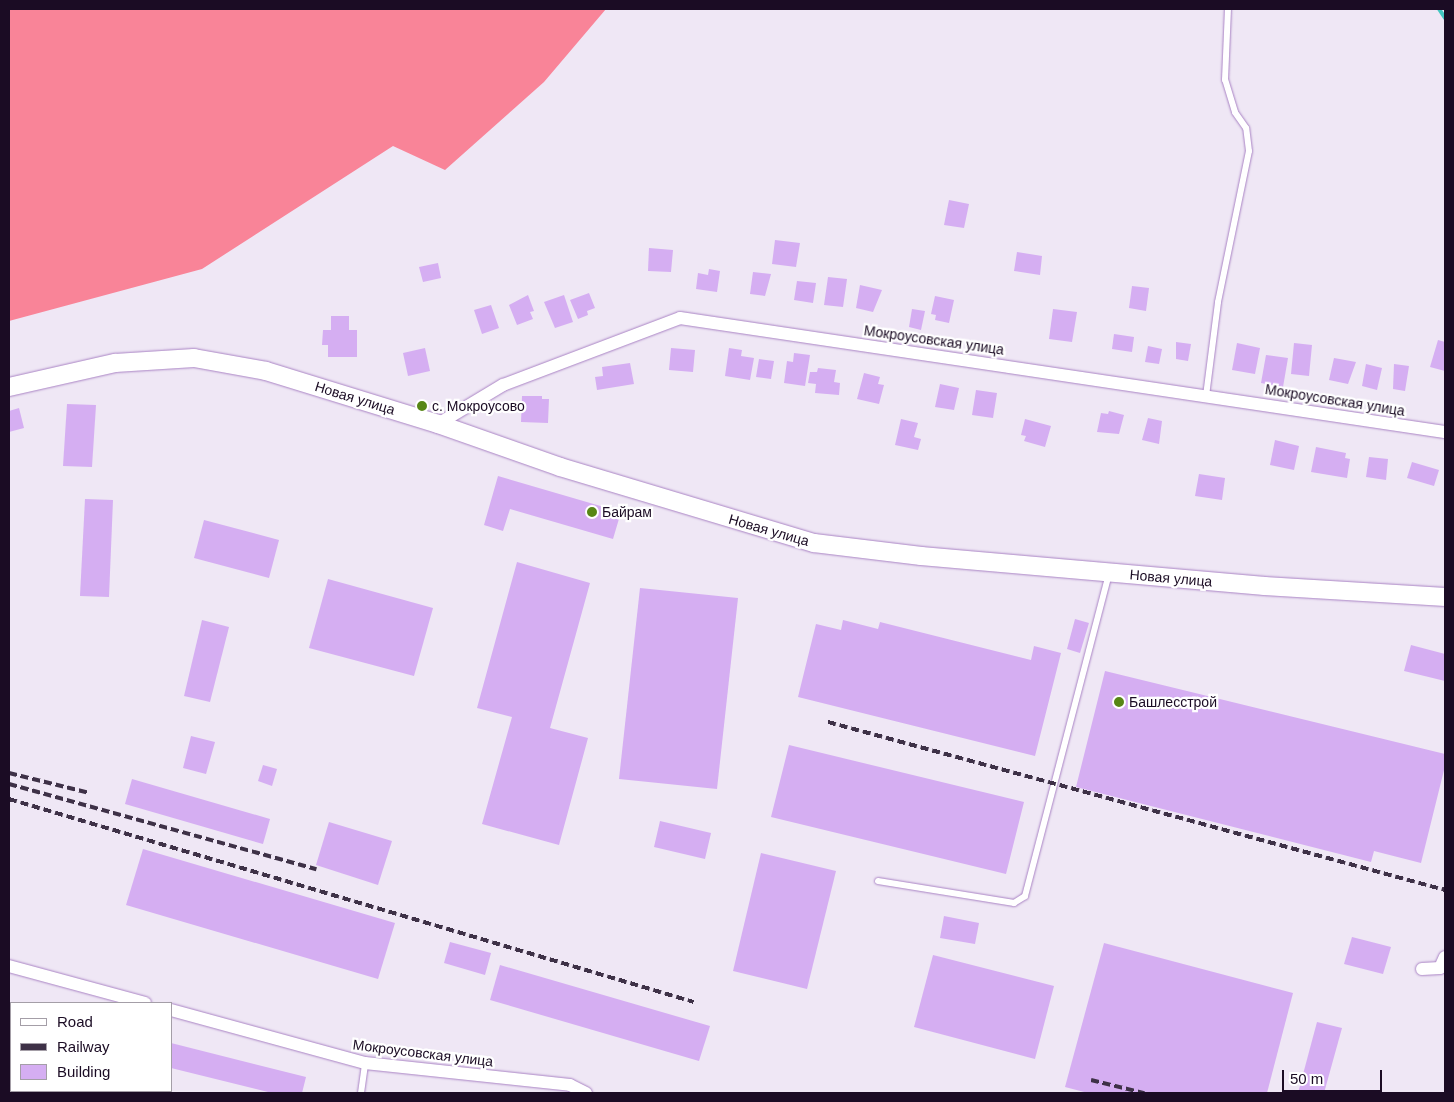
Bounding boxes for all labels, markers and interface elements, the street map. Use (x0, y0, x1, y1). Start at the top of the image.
street label: Мокроусовская улица (863, 322, 1005, 358)
street label: Новая улица (313, 378, 397, 418)
street label: Мокроусовская улица (1264, 381, 1406, 419)
place label: с. Мокроусово (432, 398, 525, 414)
marker: с. Мокроусово (416, 400, 428, 412)
place label: Байрам (602, 504, 652, 520)
marker: Байрам (586, 506, 598, 518)
street label: Новая улица (727, 510, 811, 550)
street label: Новая улица (1129, 566, 1213, 590)
place label: Башлесстрой (1129, 694, 1217, 710)
marker: Башлесстрой (1113, 696, 1125, 708)
legend (10, 1002, 172, 1092)
text: Road (57, 1013, 93, 1030)
street label: Мокроусовская улица (352, 1036, 494, 1070)
text: Railway (57, 1038, 110, 1055)
scale bar (1284, 1060, 1384, 1092)
text: Building (57, 1063, 110, 1080)
text: 50 m (1290, 1070, 1323, 1087)

